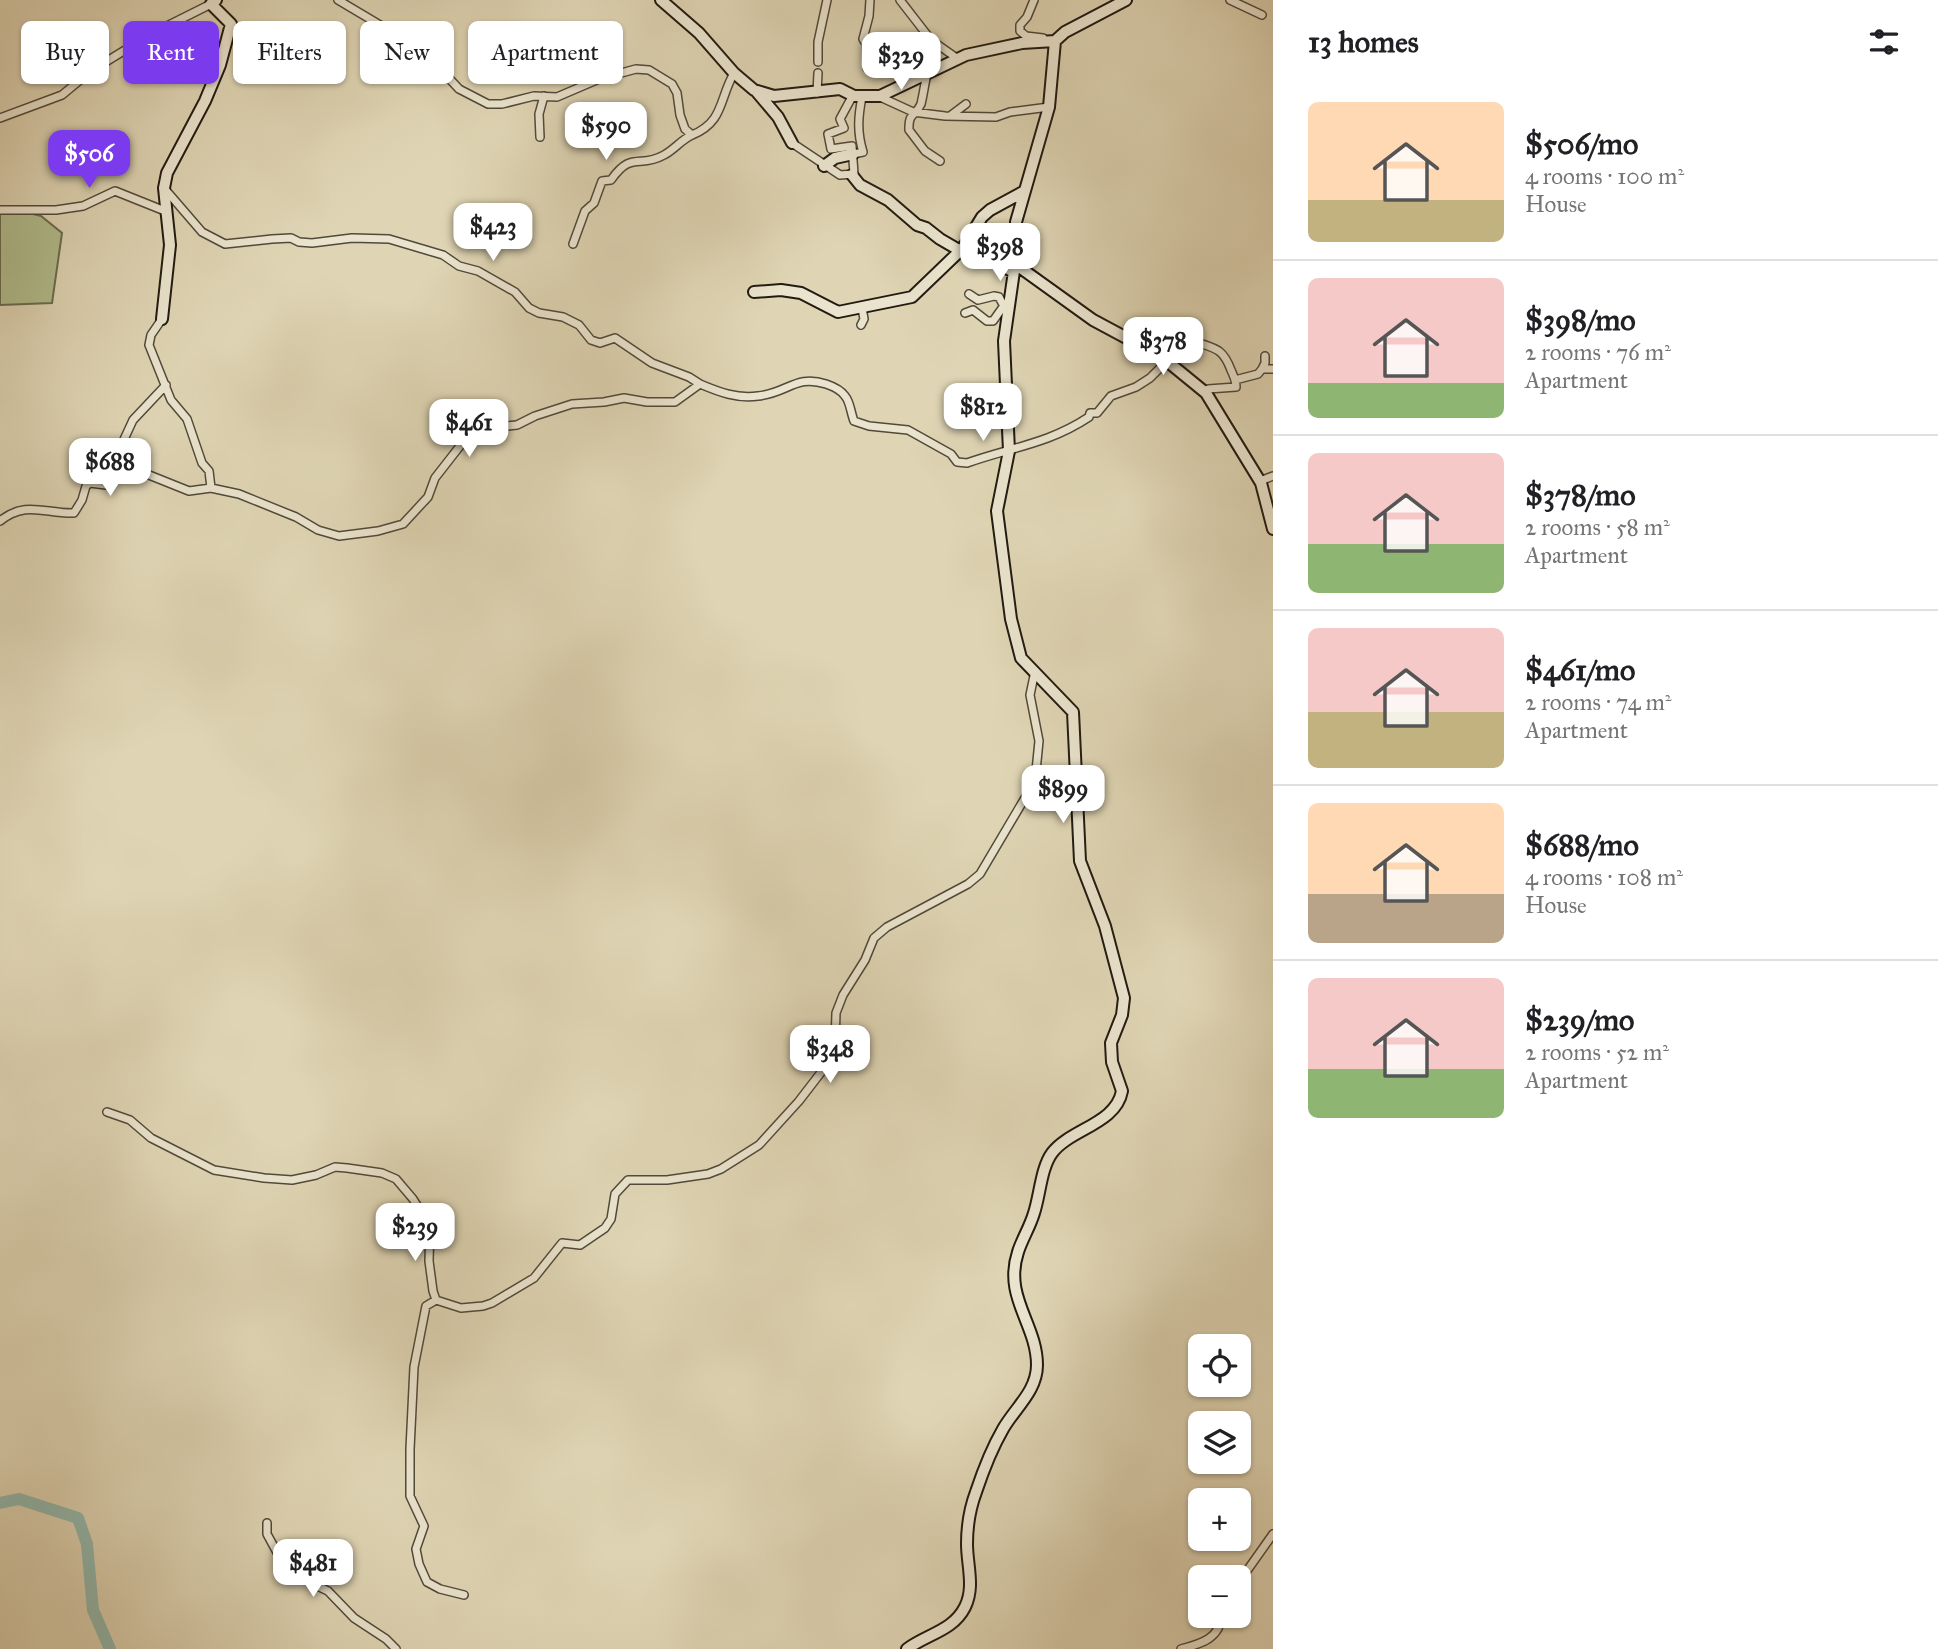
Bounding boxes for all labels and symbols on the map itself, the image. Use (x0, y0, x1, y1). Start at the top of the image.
pin: $329 (860, 32, 942, 92)
pin: $590 (565, 102, 647, 162)
pin: $506 (48, 130, 130, 190)
pin: $423 (452, 204, 534, 263)
pin: $398 (959, 224, 1041, 283)
pin: $378 (1122, 318, 1204, 377)
pin: $812 (942, 384, 1024, 443)
pin: $461 (428, 400, 510, 459)
pin: $688 (69, 438, 151, 498)
pin: $899 (1022, 766, 1104, 825)
pin: $348 (789, 1026, 871, 1085)
pin: $239 (374, 1204, 456, 1263)
pin: $481 (272, 1540, 354, 1599)

